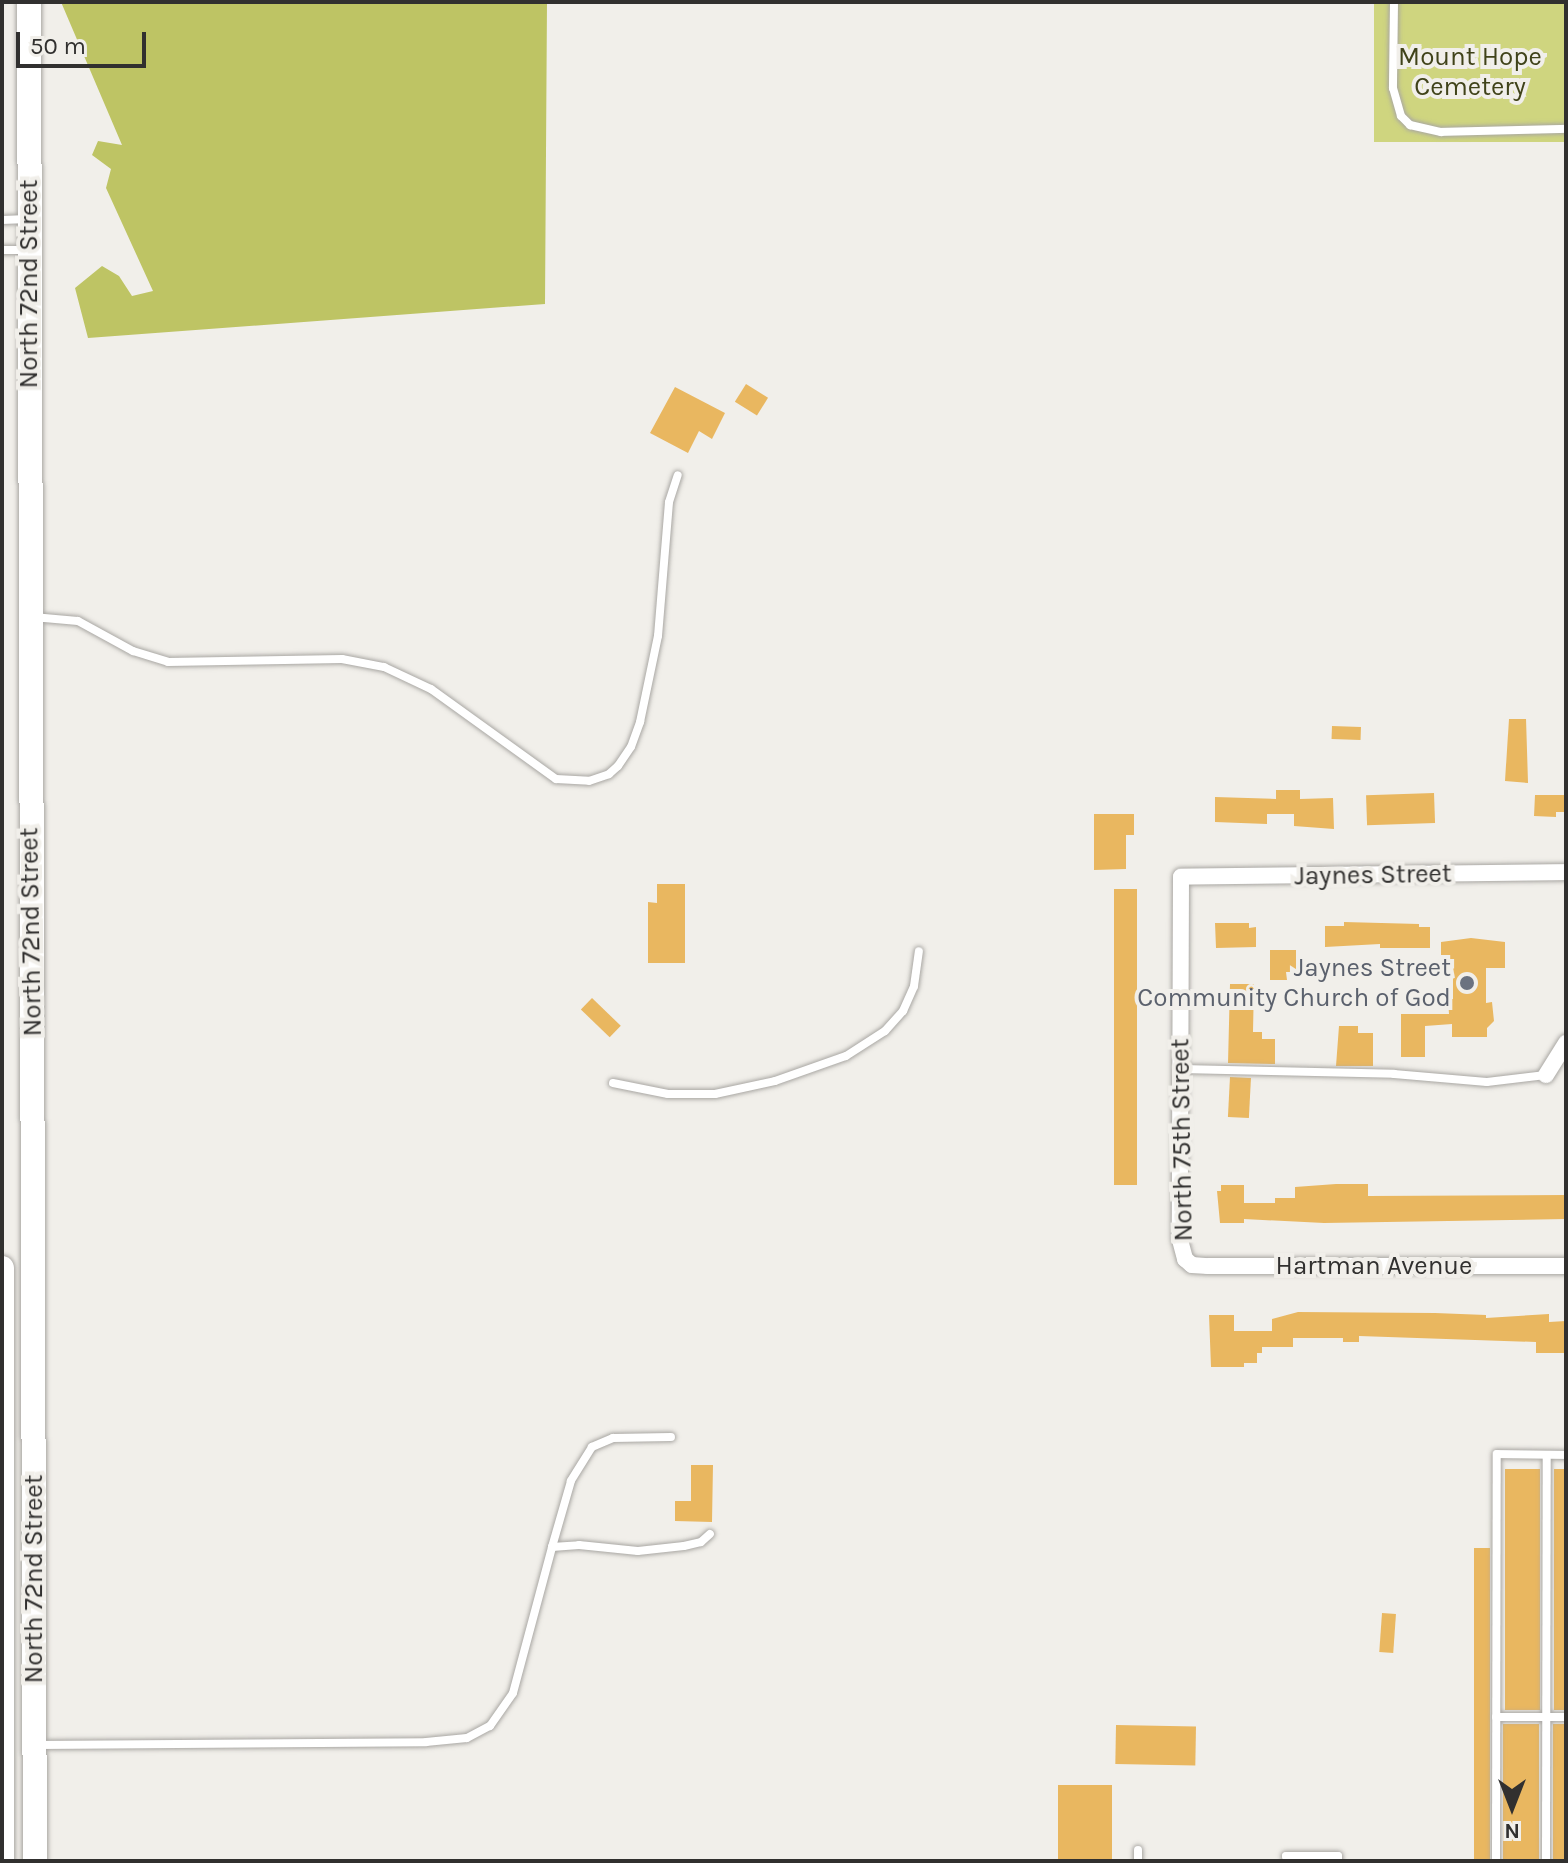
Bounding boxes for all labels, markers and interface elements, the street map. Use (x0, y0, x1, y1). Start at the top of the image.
scale bar (20, 16, 150, 66)
text: 50 m (30, 32, 86, 60)
park label: Mount Hope Cemetery (1398, 41, 1542, 102)
street label: North 72nd Street (13, 180, 45, 388)
street label: North 72nd Street (14, 827, 48, 1037)
street label: Jaynes Street (1294, 858, 1452, 892)
place label: Jaynes Street Community Church of God (1137, 952, 1451, 1014)
marker: Jaynes Street Community Church of God (1458, 974, 1476, 992)
street label: North 75th Street (1165, 1038, 1199, 1242)
street label: Hartman Avenue (1276, 1250, 1472, 1282)
street label: North 72nd Street (18, 1475, 50, 1683)
north arrow (1472, 1767, 1552, 1847)
text: N (1504, 1818, 1520, 1844)

